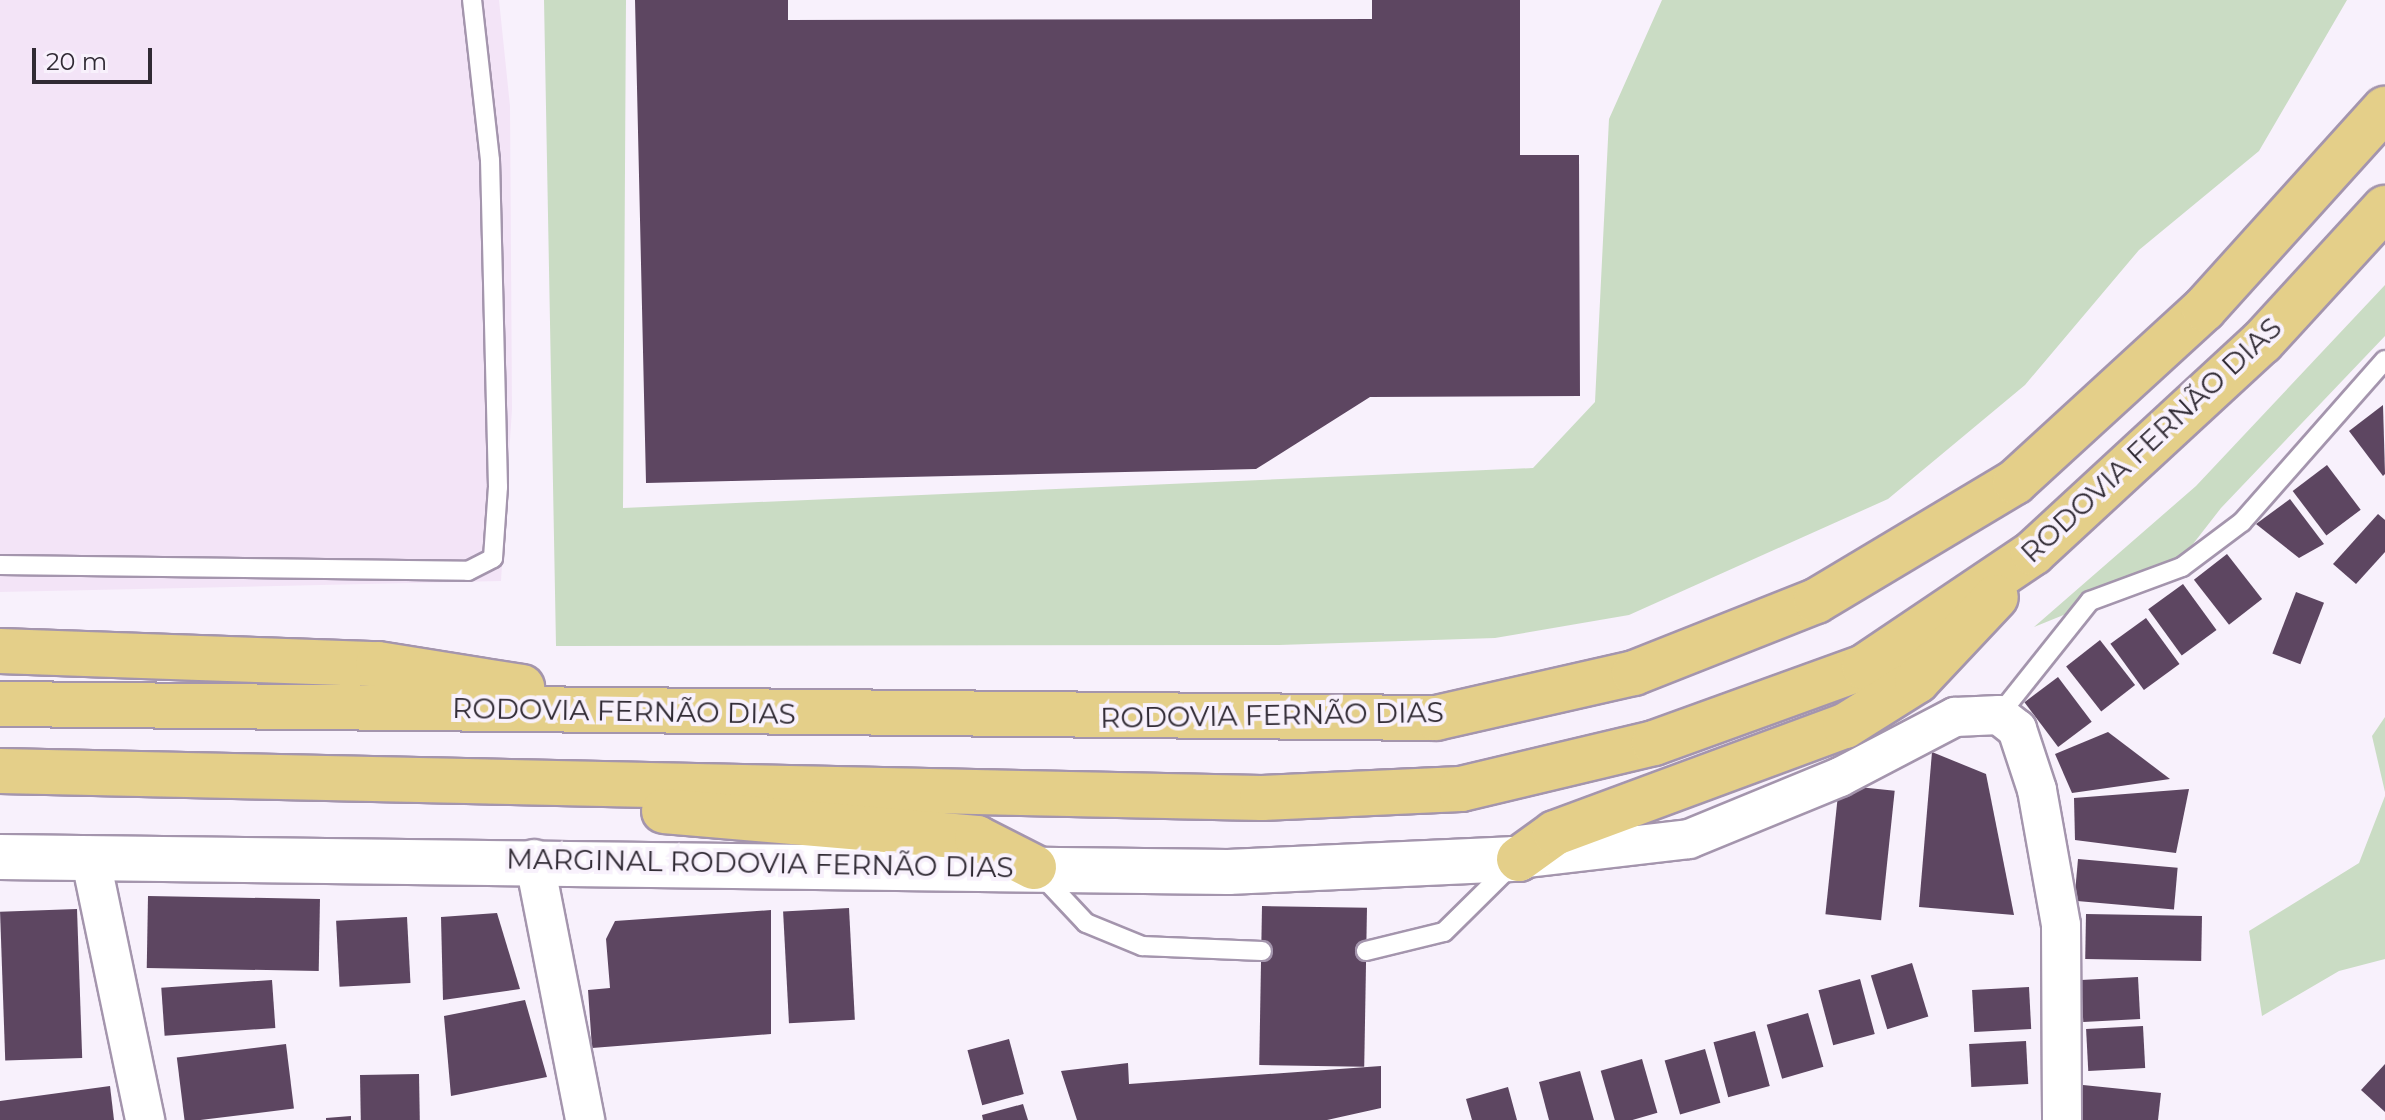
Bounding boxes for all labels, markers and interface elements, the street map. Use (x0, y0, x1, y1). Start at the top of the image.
scale bar (36, 32, 156, 82)
text: 20 m (46, 47, 107, 76)
street label: RODOVIA FERNÃO DIAS (2014, 311, 2288, 569)
street label: RODOVIA FERNÃO DIAS (452, 691, 796, 731)
street label: RODOVIA FERNÃO DIAS (1100, 695, 1444, 735)
street label: MARGINAL RODOVIA FERNÃO DIAS (506, 842, 1014, 884)

